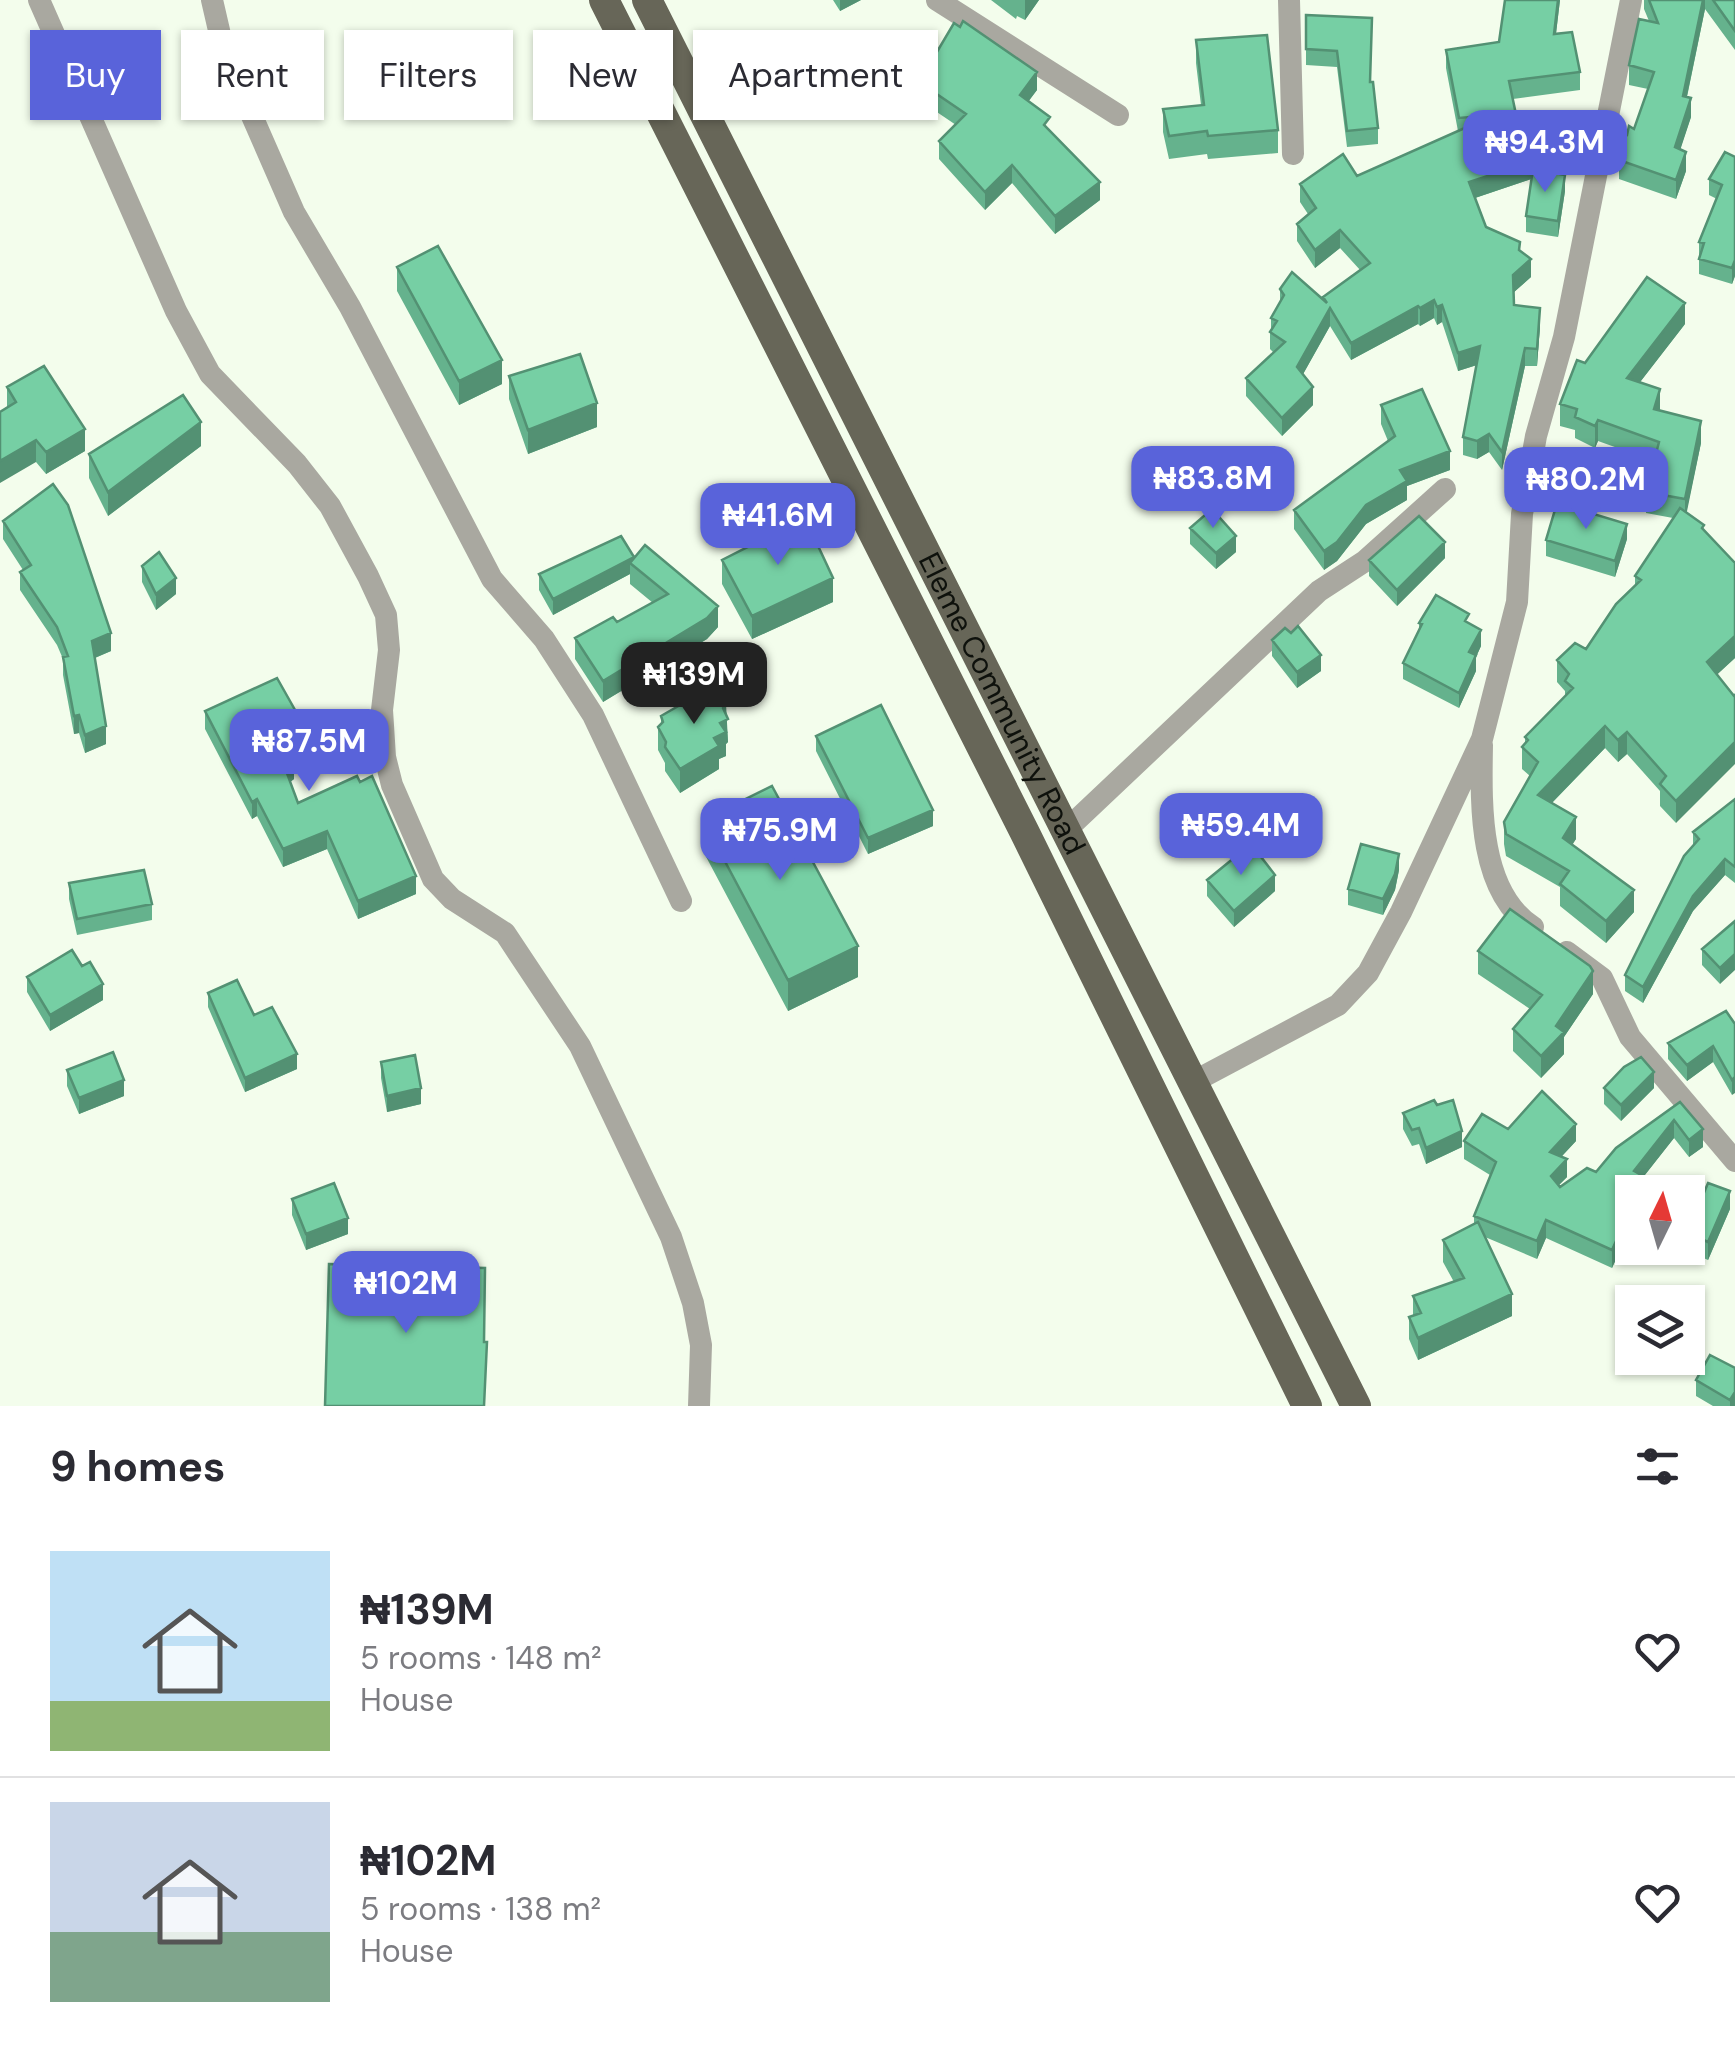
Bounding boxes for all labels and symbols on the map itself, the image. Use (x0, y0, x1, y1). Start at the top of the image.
pin: ₦94.3M (1464, 110, 1626, 195)
pin: ₦83.8M (1132, 446, 1294, 531)
pin: ₦80.2M (1505, 447, 1667, 532)
pin: ₦41.6M (697, 483, 859, 568)
street label: Eleme Community Road (910, 546, 1095, 861)
pin: ₦139M (624, 642, 764, 727)
pin: ₦87.5M (228, 709, 390, 794)
pin: ₦59.4M (1160, 793, 1322, 878)
pin: ₦75.9M (699, 798, 861, 883)
north arrow (1615, 1175, 1705, 1265)
pin: ₦102M (336, 1251, 476, 1336)

